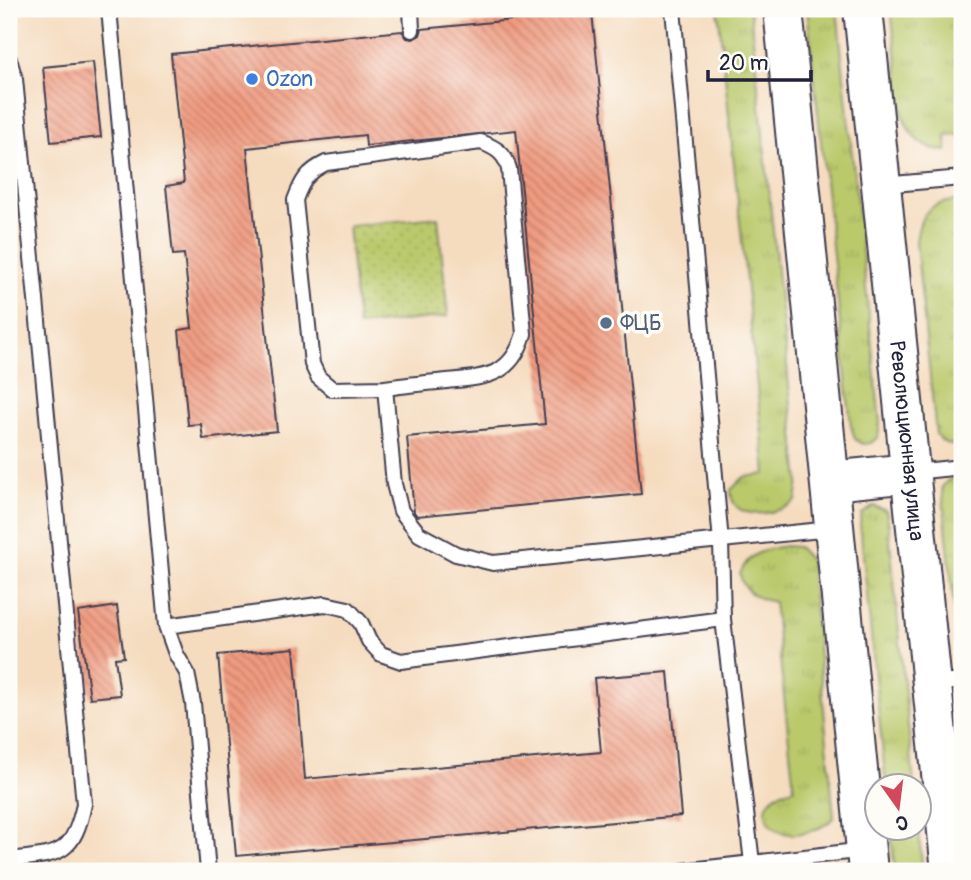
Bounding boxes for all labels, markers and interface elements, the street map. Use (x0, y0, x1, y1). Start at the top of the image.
scale bar (708, 38, 812, 82)
text: 20 m (719, 50, 768, 77)
place label: Ozon (266, 66, 313, 93)
marker: Ozon (244, 71, 260, 87)
place label: ФЦБ (620, 310, 662, 337)
marker: ФЦБ (598, 315, 614, 331)
street label: Революционная улица (883, 339, 930, 542)
north arrow (862, 772, 932, 842)
text: С (893, 809, 910, 836)

